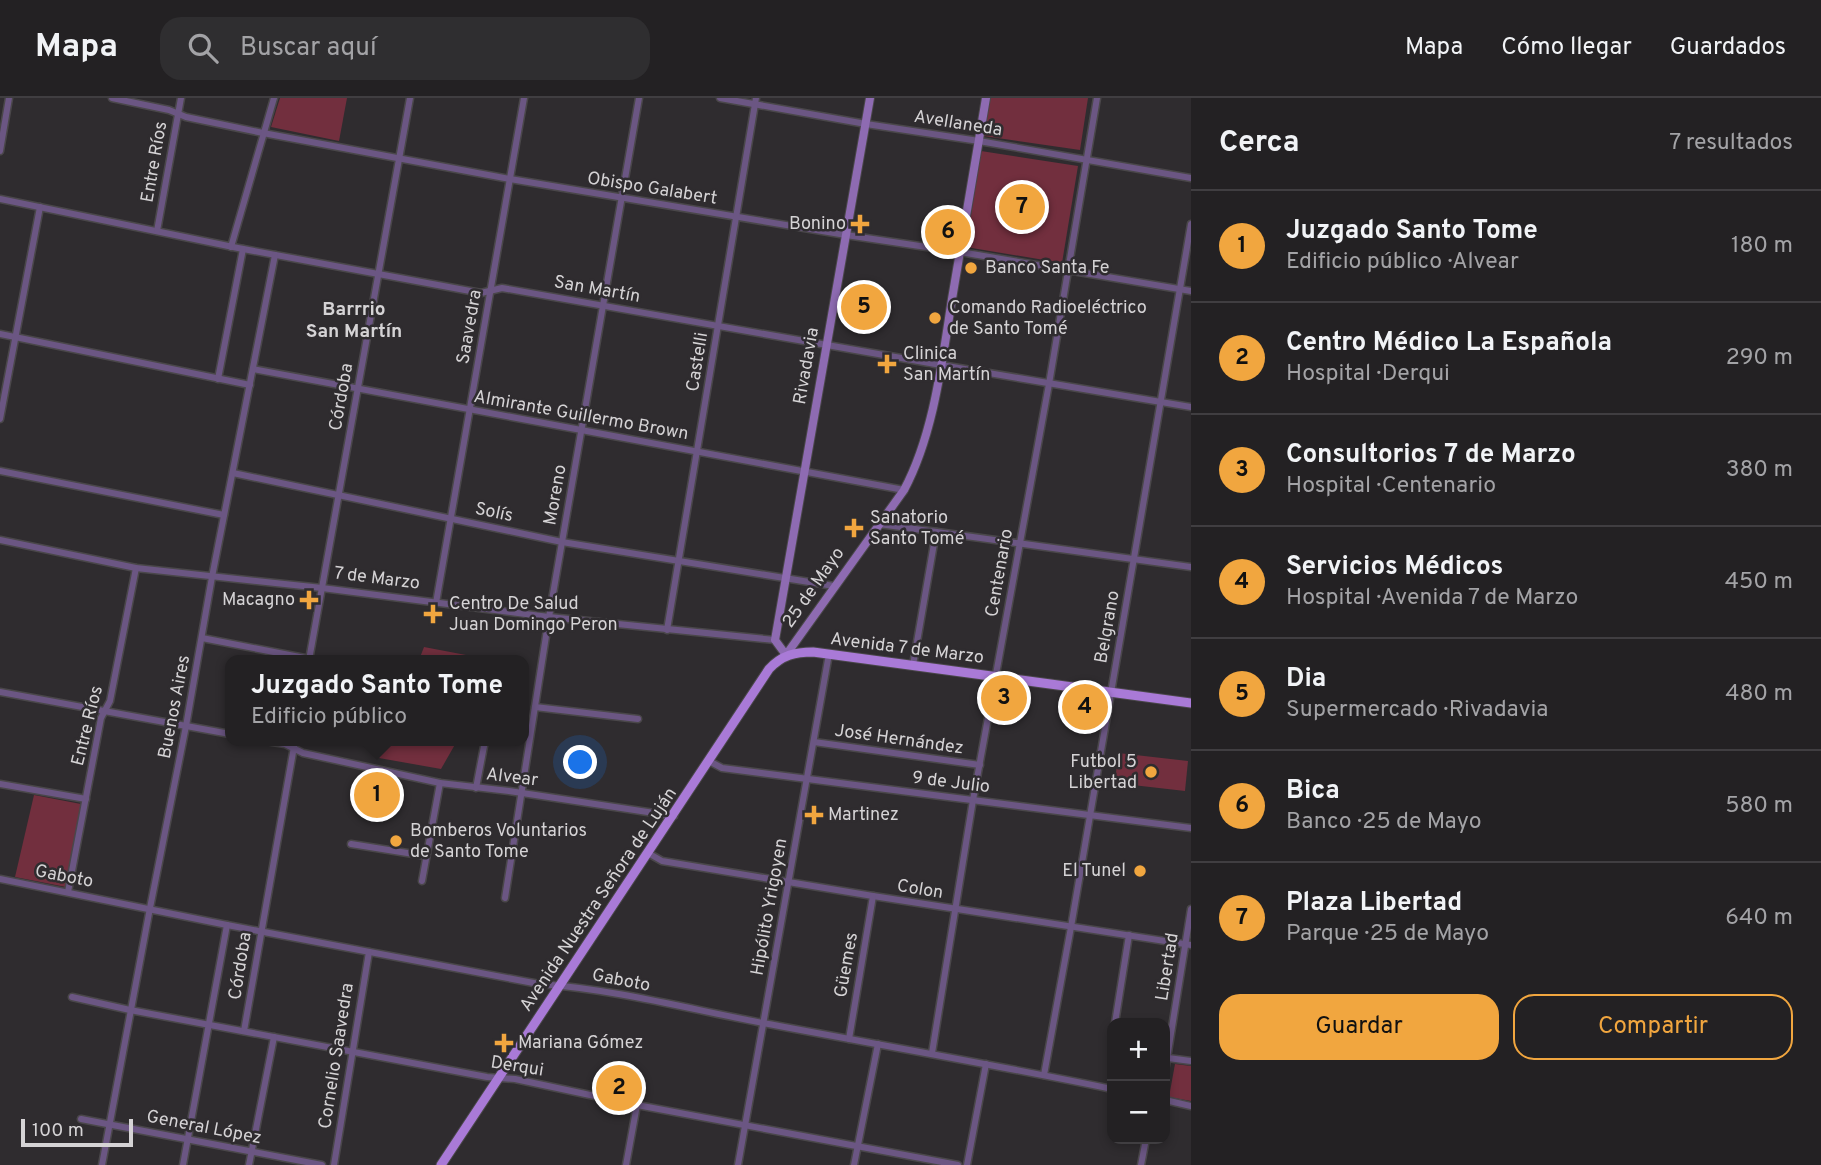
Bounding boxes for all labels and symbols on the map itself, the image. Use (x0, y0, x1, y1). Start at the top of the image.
street label: Avellaneda (912, 106, 1004, 142)
street label: Entre Ríos (137, 120, 173, 204)
street label: Obispo Galabert (585, 167, 719, 211)
pin: 7 (999, 181, 1045, 233)
pin: 6 (925, 206, 971, 258)
place label: Bonino (789, 213, 846, 236)
marker: Bonino (852, 216, 868, 232)
place label: Banco Santa Fe (985, 257, 1110, 280)
marker: Banco Santa Fe (963, 260, 979, 276)
street label: San Martín (552, 271, 642, 309)
pin: 5 (841, 281, 887, 333)
street label: Saavedra (452, 288, 488, 366)
place label: Comando Radioeléctrico de Santo Tomé (949, 297, 1147, 341)
district label: Barrrio San Martín (306, 298, 402, 344)
marker: Comando Radioeléctrico de Santo Tomé (927, 310, 943, 326)
street label: Rivadavia (789, 326, 825, 406)
street label: Castelli (682, 331, 714, 393)
place label: Clinica San Martín (903, 343, 990, 387)
marker: Clinica San Martín (877, 354, 897, 374)
street label: Córdoba (325, 361, 359, 433)
street label: Almirante Guillermo Brown (472, 386, 690, 446)
street label: Moreno (539, 463, 573, 527)
street label: Solís (473, 498, 515, 528)
place label: Sanatorio Santo Tomé (870, 507, 965, 551)
marker: Sanatorio Santo Tomé (844, 518, 864, 538)
street label: Centenario (981, 527, 1019, 619)
street label: 25 de Mayo (778, 543, 850, 633)
street label: 7 de Marzo (333, 562, 421, 596)
place label: Macagno (222, 589, 295, 612)
street label: Belgrano (1090, 589, 1126, 665)
marker: Macagno (301, 592, 317, 608)
place label: Centro De Salud Juan Domingo Peron (449, 593, 618, 637)
marker: Centro De Salud Juan Domingo Peron (423, 604, 443, 624)
street label: Avenida 7 de Marzo (829, 628, 985, 670)
street label: Buenos Aires (154, 653, 196, 761)
pin: 3 (981, 672, 1027, 724)
pin: 4 (1062, 681, 1108, 733)
street label: Entre Ríos (67, 683, 109, 769)
street label: José Hernández (833, 720, 965, 760)
your location (563, 745, 597, 779)
place label: Futbol 5 Libertad (1068, 751, 1137, 795)
street label: Alvear (485, 763, 539, 793)
marker: Futbol 5 Libertad (1143, 764, 1159, 780)
street label: 9 de Julio (911, 767, 991, 799)
pin: 1 (354, 769, 400, 821)
street label: Avenida Nuestra Señora de Luján (515, 783, 683, 1017)
place label: Martinez (828, 804, 899, 827)
marker: Martinez (806, 807, 822, 823)
place label: Bomberos Voluntarios de Santo Tome (410, 820, 587, 864)
marker: Bomberos Voluntarios de Santo Tome (388, 833, 404, 849)
street label: Hipólito Yrigoyen (747, 837, 793, 977)
street label: Gaboto (33, 860, 95, 894)
place label: El Tunel (1062, 860, 1126, 883)
marker: El Tunel (1132, 863, 1148, 879)
street label: Colon (895, 875, 945, 905)
street label: Córdoba (224, 930, 258, 1002)
street label: Güemes (830, 931, 864, 999)
street label: Libertad (1151, 931, 1185, 1003)
street label: Gaboto (590, 964, 652, 998)
street label: Cornelio Saavedra (314, 981, 360, 1131)
place label: Mariana Gómez (518, 1032, 643, 1055)
marker: Mariana Gómez (496, 1035, 512, 1051)
street label: Derqui (489, 1051, 545, 1083)
pin: 2 (596, 1062, 642, 1114)
street label: General López (145, 1106, 263, 1150)
scale bar (21, 1116, 133, 1148)

